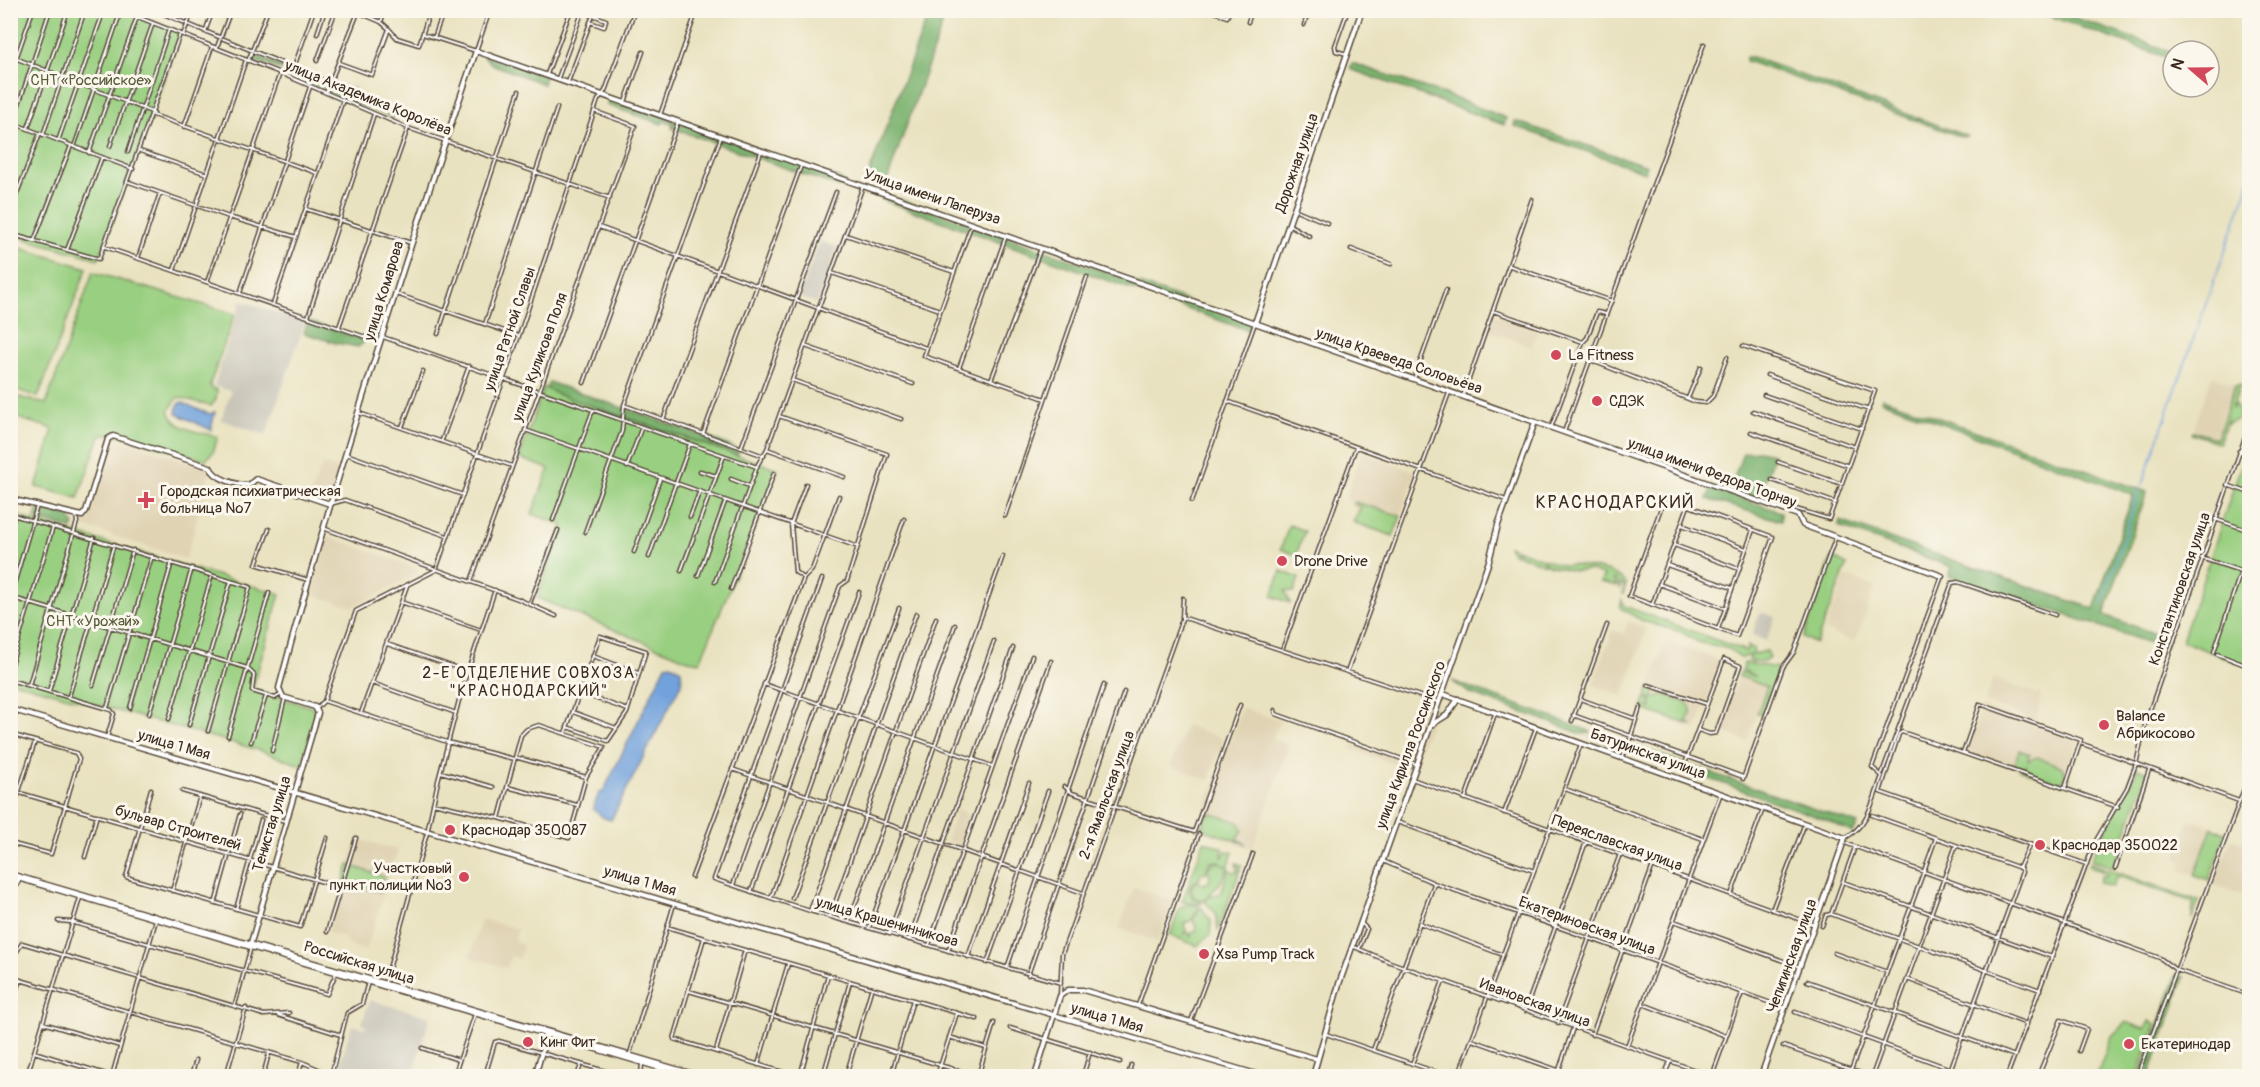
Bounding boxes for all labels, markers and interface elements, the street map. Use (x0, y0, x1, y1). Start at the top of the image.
north arrow (2161, 39, 2221, 99)
street label: улица Академика Королёва (281, 55, 454, 140)
text: N (2167, 56, 2189, 73)
park label: СНТ «Российское» (31, 71, 152, 90)
street label: Дорожная улица (1271, 111, 1323, 216)
street label: Улица имени Лаперуза (861, 165, 1003, 229)
street label: улица Комарова (359, 239, 408, 344)
street label: улица Ратной Славы (480, 265, 540, 394)
street label: улица Куликова Поля (508, 290, 572, 425)
street label: улица Краеведа Соловьёва (1312, 323, 1485, 398)
place label: La Fitness (1568, 346, 1634, 365)
marker: La Fitness (1549, 348, 1563, 362)
place label: СДЭК (1609, 392, 1645, 411)
marker: СДЭК (1590, 394, 1604, 408)
street label: улица имени Федора Торнау (1624, 433, 1799, 513)
place label: Городская психиатрическая больница №7 (160, 482, 341, 518)
marker: Городская психиатрическая больница №7 (137, 491, 155, 509)
district label: КРАСНОДАРСКИЙ (1536, 491, 1694, 514)
street label: Константиновская улица (2145, 510, 2215, 668)
place label: Drone Drive (1294, 552, 1368, 571)
marker: Drone Drive (1275, 554, 1289, 568)
park label: СНТ «Урожай» (46, 612, 140, 631)
street label: улица Кирилла Россинского (1371, 659, 1450, 832)
district label: 2-Е ОТДЕЛЕНИЕ СОВХОЗА "КРАСНОДАРСКИЙ" (422, 663, 636, 701)
place label: Balance Абрикосово (2116, 707, 2195, 743)
marker: Balance Абрикосово (2097, 718, 2111, 732)
street label: Батуринская улица (1588, 724, 1708, 784)
street label: улица 1 Мая (135, 725, 212, 764)
street label: 2-я Ямальская улица (1075, 728, 1139, 862)
street label: Тенистая улица (248, 774, 296, 874)
street label: бульвар Строителей (113, 801, 243, 855)
street label: Переяславская улица (1549, 811, 1685, 875)
place label: Краснодар 350087 (462, 821, 587, 840)
marker: Краснодар 350087 (443, 823, 457, 837)
place label: Краснодар 350022 (2052, 836, 2178, 855)
marker: Краснодар 350022 (2033, 838, 2047, 852)
place label: Участковый пункт полиции №3 (329, 859, 452, 895)
street label: улица 1 Мая (601, 861, 678, 900)
marker: Участковый пункт полиции №3 (457, 870, 471, 884)
street label: улица Крашенинникова (813, 892, 960, 951)
street label: Екатериновская улица (1516, 892, 1658, 960)
street label: Чепигинская улица (1763, 896, 1821, 1016)
street label: Российская улица (301, 937, 417, 989)
place label: Xsa Pump Track (1216, 945, 1315, 964)
marker: Xsa Pump Track (1197, 947, 1211, 961)
street label: Ивановская улица (1477, 974, 1593, 1032)
street label: улица 1 Мая (1068, 998, 1145, 1037)
place label: Кинг Фит (540, 1033, 596, 1052)
marker: Кинг Фит (521, 1035, 535, 1049)
place label: Екатеринодар (2141, 1035, 2231, 1054)
marker: Екатеринодар (2122, 1037, 2136, 1051)

